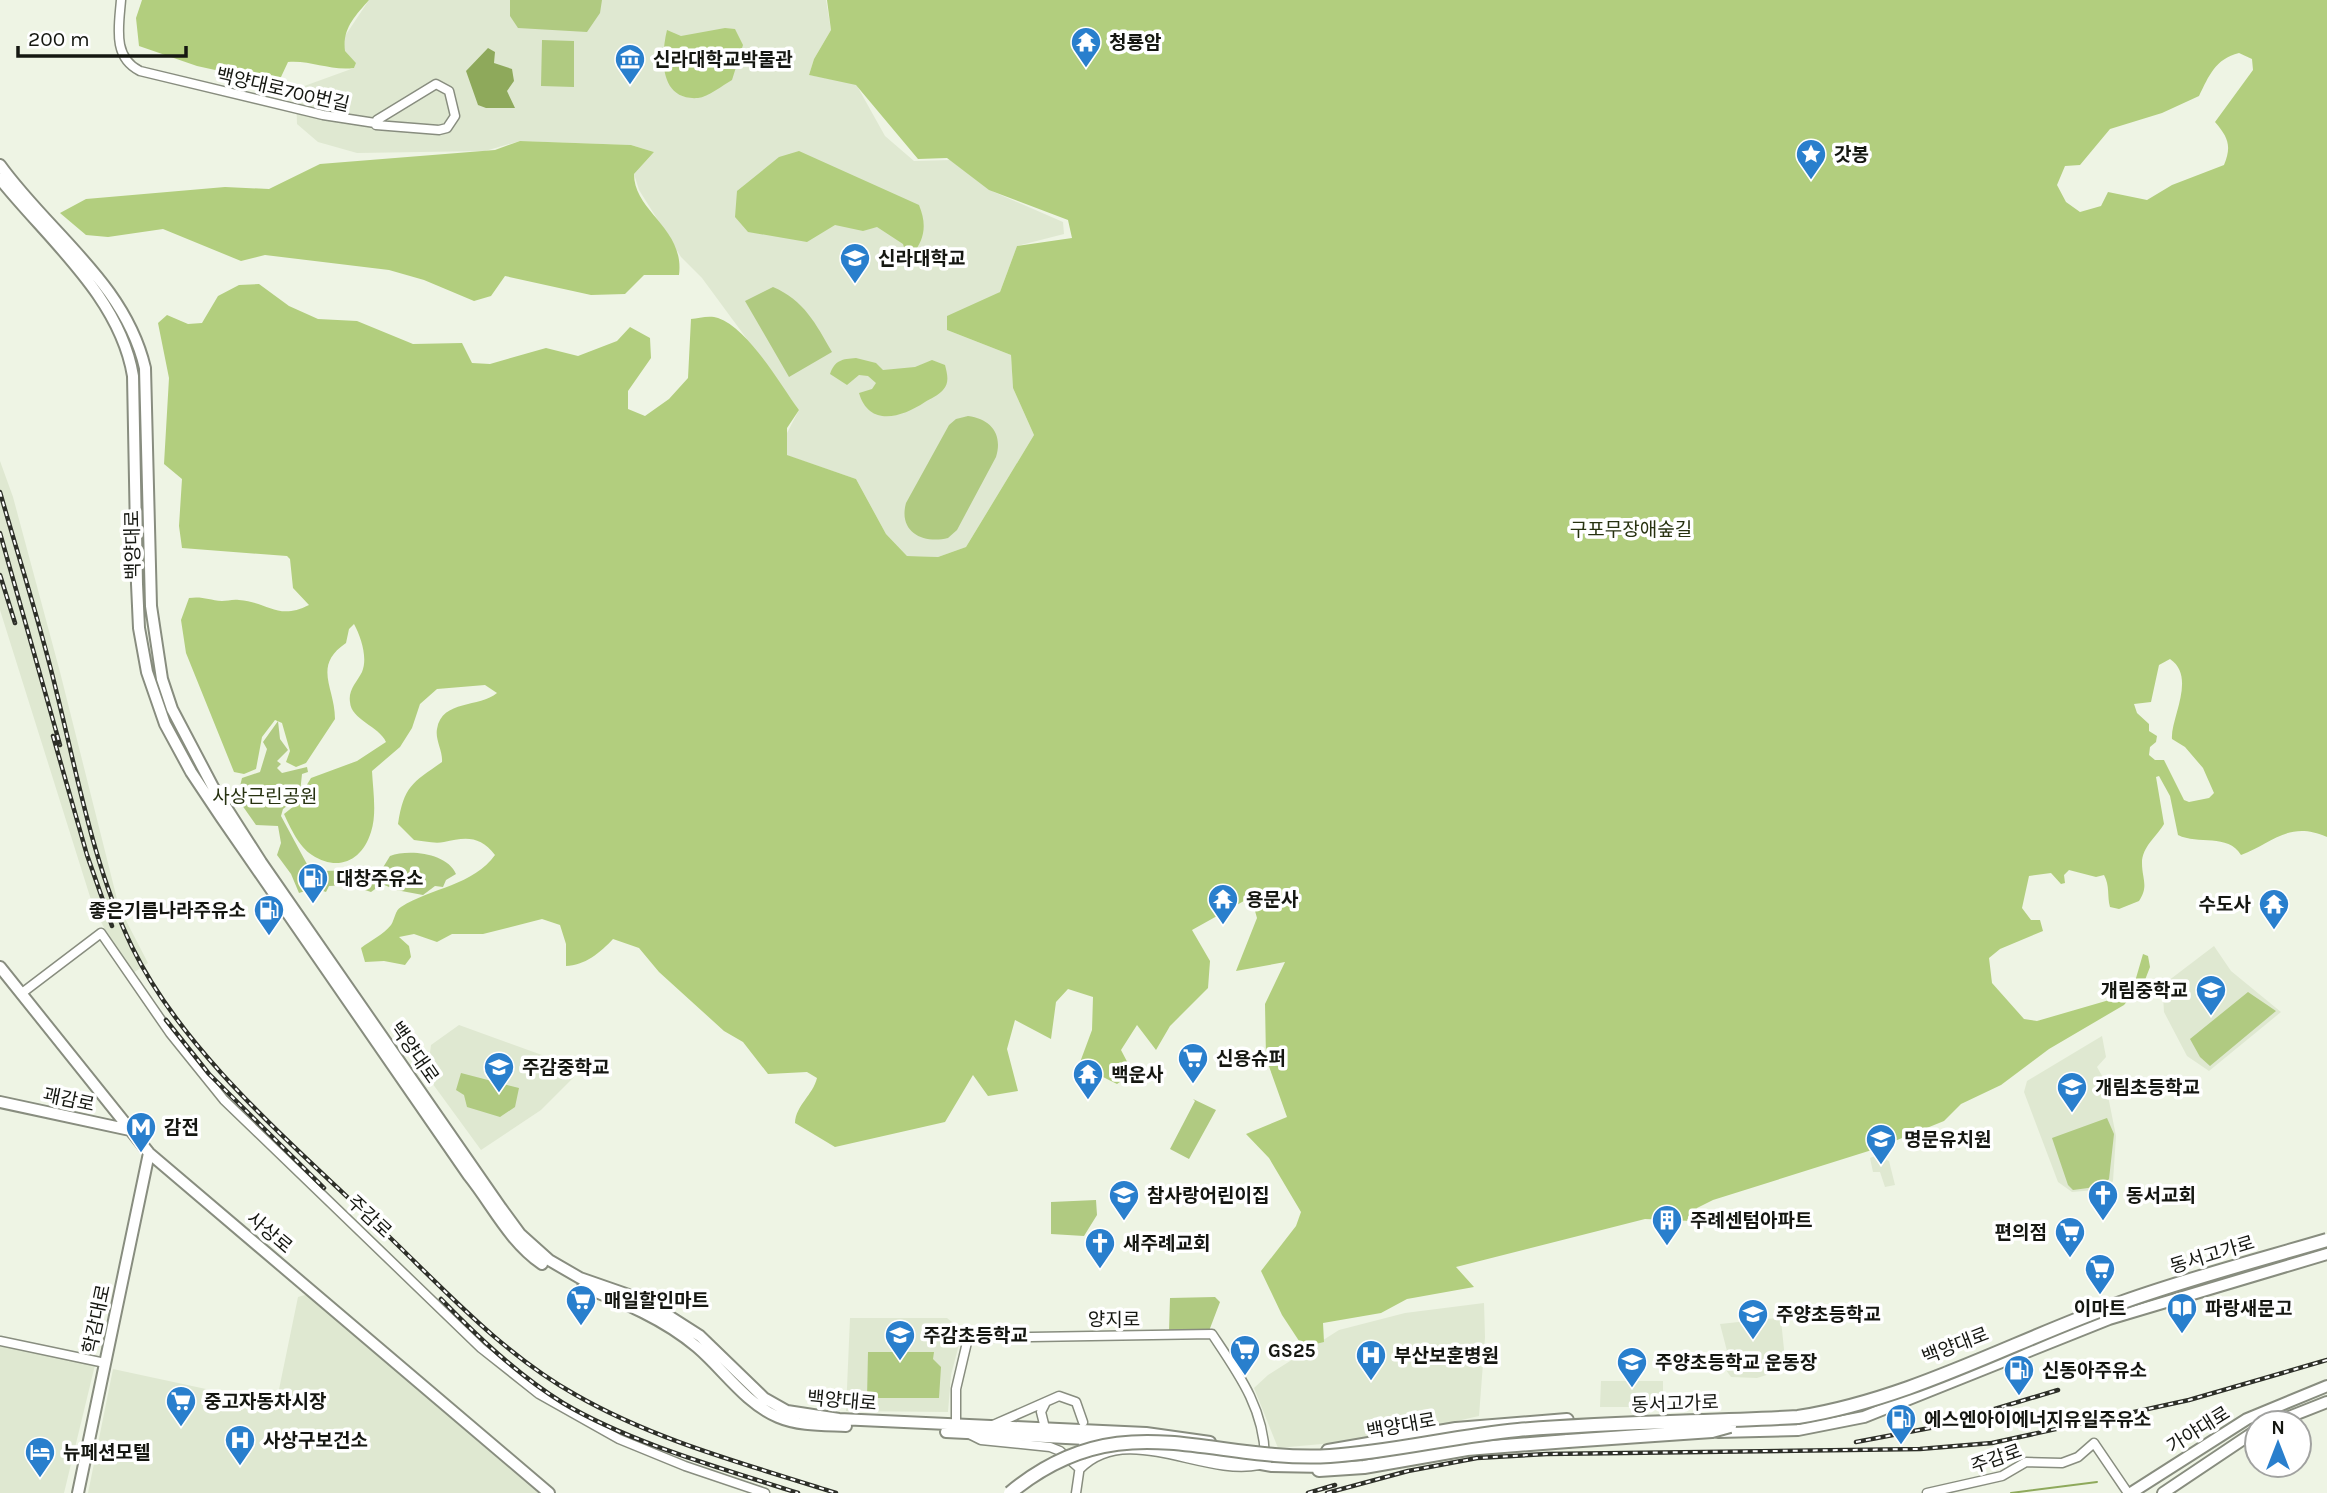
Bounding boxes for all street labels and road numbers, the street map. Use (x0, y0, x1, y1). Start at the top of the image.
street label: 백양대로700번길 (214, 64, 352, 116)
street label: 백양대로 (121, 510, 145, 580)
street label: 백양대로 (385, 1018, 443, 1088)
street label: 괘감로 (41, 1084, 97, 1116)
street label: 주감로 (343, 1191, 396, 1243)
street label: 사상로 (242, 1207, 297, 1258)
street label: 동서고가로 (2167, 1232, 2257, 1278)
street label: 학감대로 (79, 1283, 115, 1356)
street label: 양지로 (1088, 1309, 1140, 1331)
street label: 백양대로 (1919, 1323, 1992, 1369)
street label: 백양대로 (806, 1387, 878, 1415)
street label: 동서고가로 (1631, 1391, 1719, 1417)
street label: 가야대로 (2163, 1402, 2234, 1458)
street label: 백양대로 (1365, 1409, 1438, 1443)
street label: 주감로 (1968, 1440, 2025, 1478)

